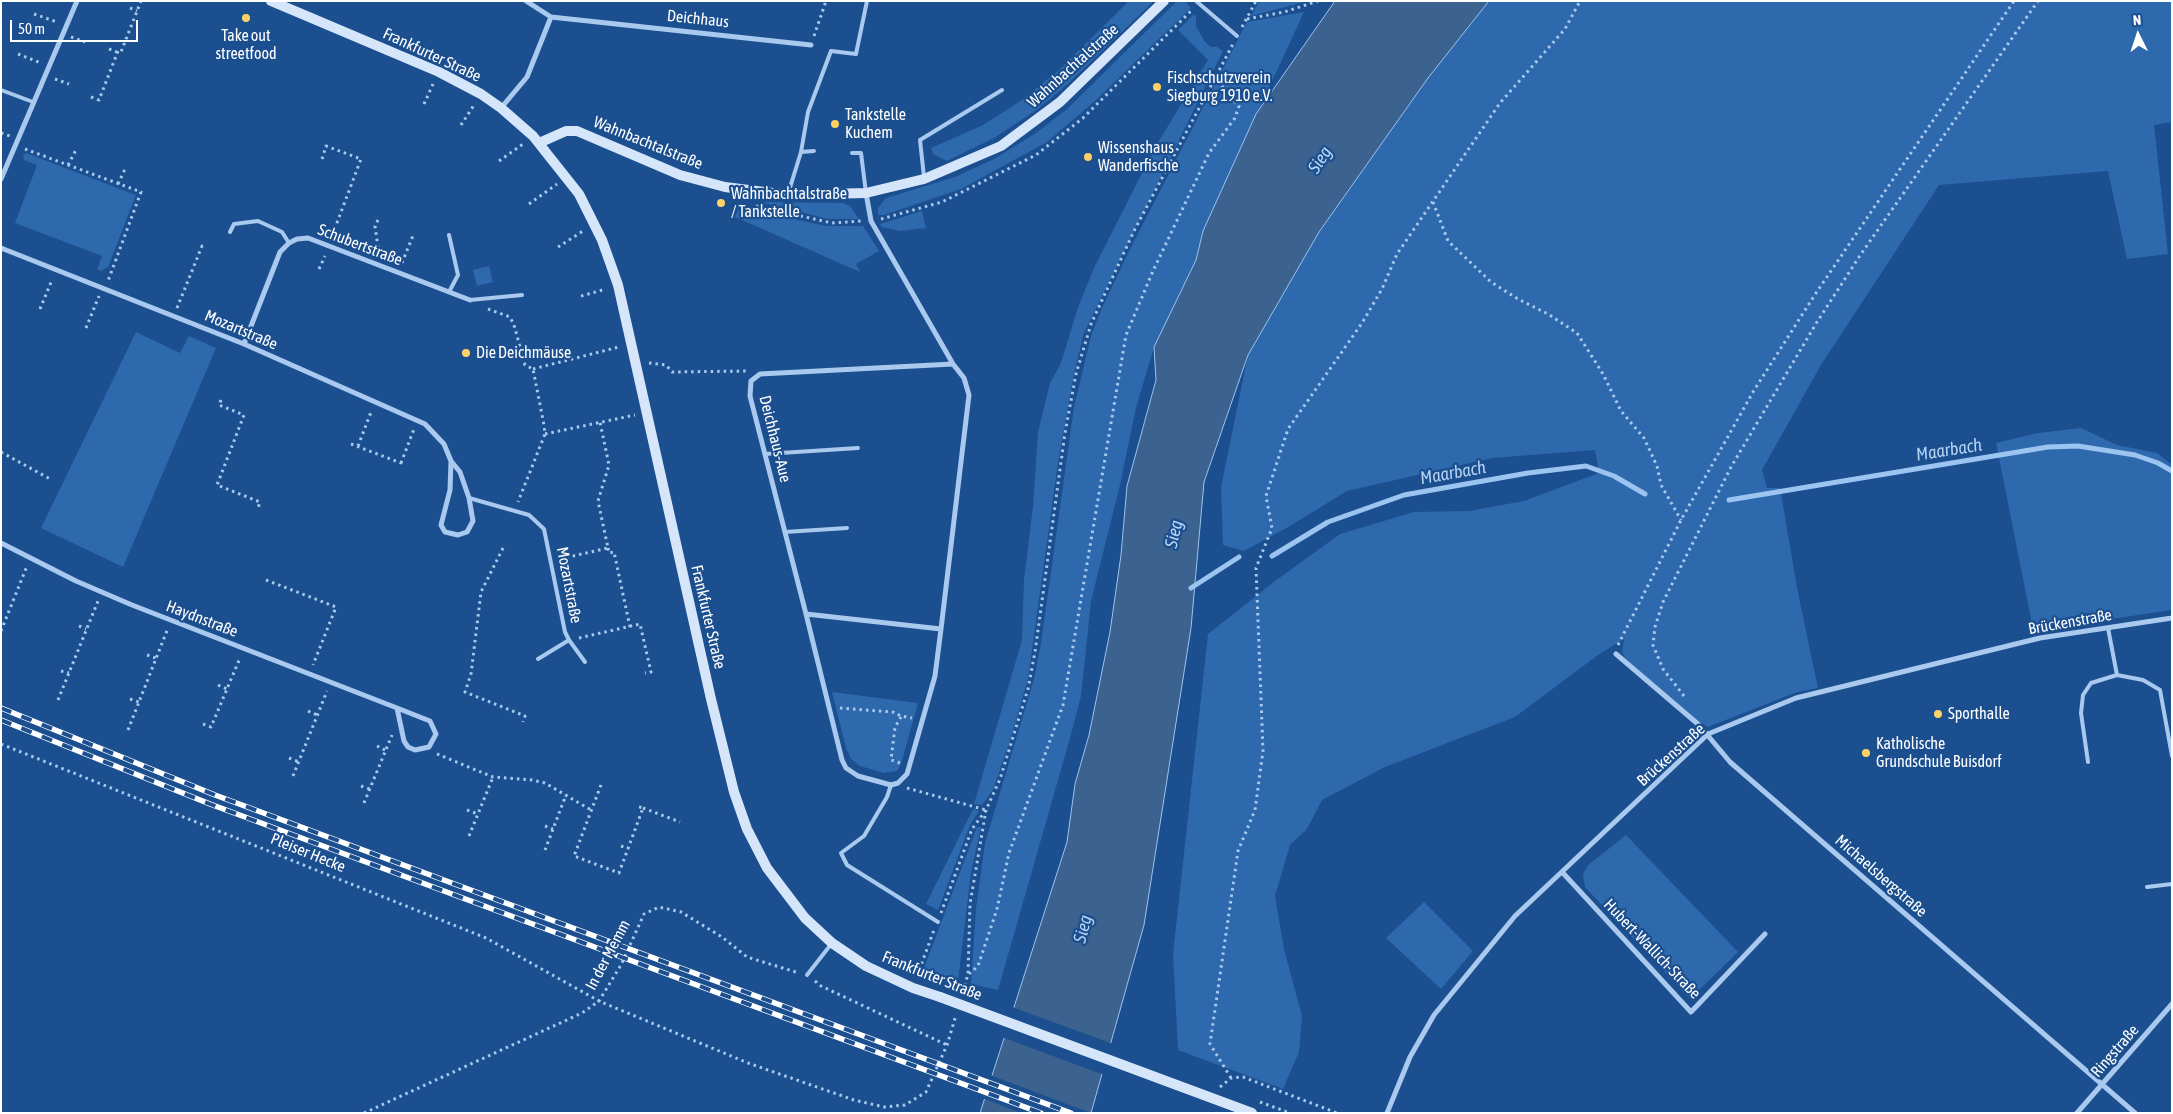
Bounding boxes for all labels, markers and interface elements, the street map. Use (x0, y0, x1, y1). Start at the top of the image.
street label: Deichhaus (666, 6, 730, 32)
scale bar (12, 10, 140, 42)
north arrow (2113, 10, 2163, 60)
marker: Take out streetfood (240, 12, 252, 24)
text: N (2132, 12, 2142, 28)
text: 50 m (18, 20, 45, 37)
street label: Wahnbachtalstraße (1023, 20, 1123, 112)
street label: Frankfurter Straße (380, 24, 484, 86)
place label: Take out streetfood (215, 26, 277, 64)
place label: Fischschutzverein Siegburg 1910 e.V. (1167, 68, 1273, 106)
marker: Fischschutzverein Siegburg 1910 e.V. (1151, 81, 1163, 93)
place label: Tankstelle Kuchem (845, 105, 906, 143)
street label: Wahnbachtalstraße (591, 112, 705, 174)
marker: Tankstelle Kuchem (829, 118, 841, 130)
place label: Wissenshaus Wanderfische (1098, 138, 1178, 176)
water label: Sieg (1303, 142, 1337, 178)
marker: Wissenshaus Wanderfische (1082, 151, 1094, 163)
place label: Wahnbachtalstraße / Tankstelle (731, 184, 847, 222)
marker: Wahnbachtalstraße / Tankstelle (715, 197, 727, 209)
street label: Schubertstraße (315, 220, 405, 270)
street label: Mozartstraße (202, 306, 280, 354)
place label: Die Deichmäuse (476, 343, 571, 363)
marker: Die Deichmäuse (460, 347, 472, 359)
street label: Deichhaus-Aue (755, 394, 795, 484)
water label: Maarbach (1915, 434, 1983, 466)
water label: Maarbach (1418, 457, 1488, 489)
water label: Sieg (1160, 518, 1188, 550)
street label: Mozartstraße (552, 545, 586, 625)
street label: Frankfurter Straße (687, 563, 729, 671)
street label: Haydnstraße (163, 597, 241, 641)
street label: Brückenstraße (2027, 605, 2113, 639)
place label: Sporthalle (1948, 704, 2010, 724)
marker: Sporthalle (1932, 708, 1944, 720)
street label: Brückenstraße (1633, 720, 1709, 790)
place label: Katholische Grundschule Buisdorf (1876, 734, 2002, 772)
marker: Katholische Grundschule Buisdorf (1860, 747, 1872, 759)
street label: Pleiser Hecke (268, 829, 348, 877)
street label: Michaelsbergstraße (1831, 831, 1931, 921)
street label: Hubert-Wallich-Straße (1599, 895, 1705, 1003)
water label: Sieg (1069, 913, 1097, 945)
street label: In der Memm (581, 917, 635, 993)
street label: Frankfurter Straße (879, 947, 985, 1005)
street label: Ringstraße (2087, 1021, 2143, 1081)

